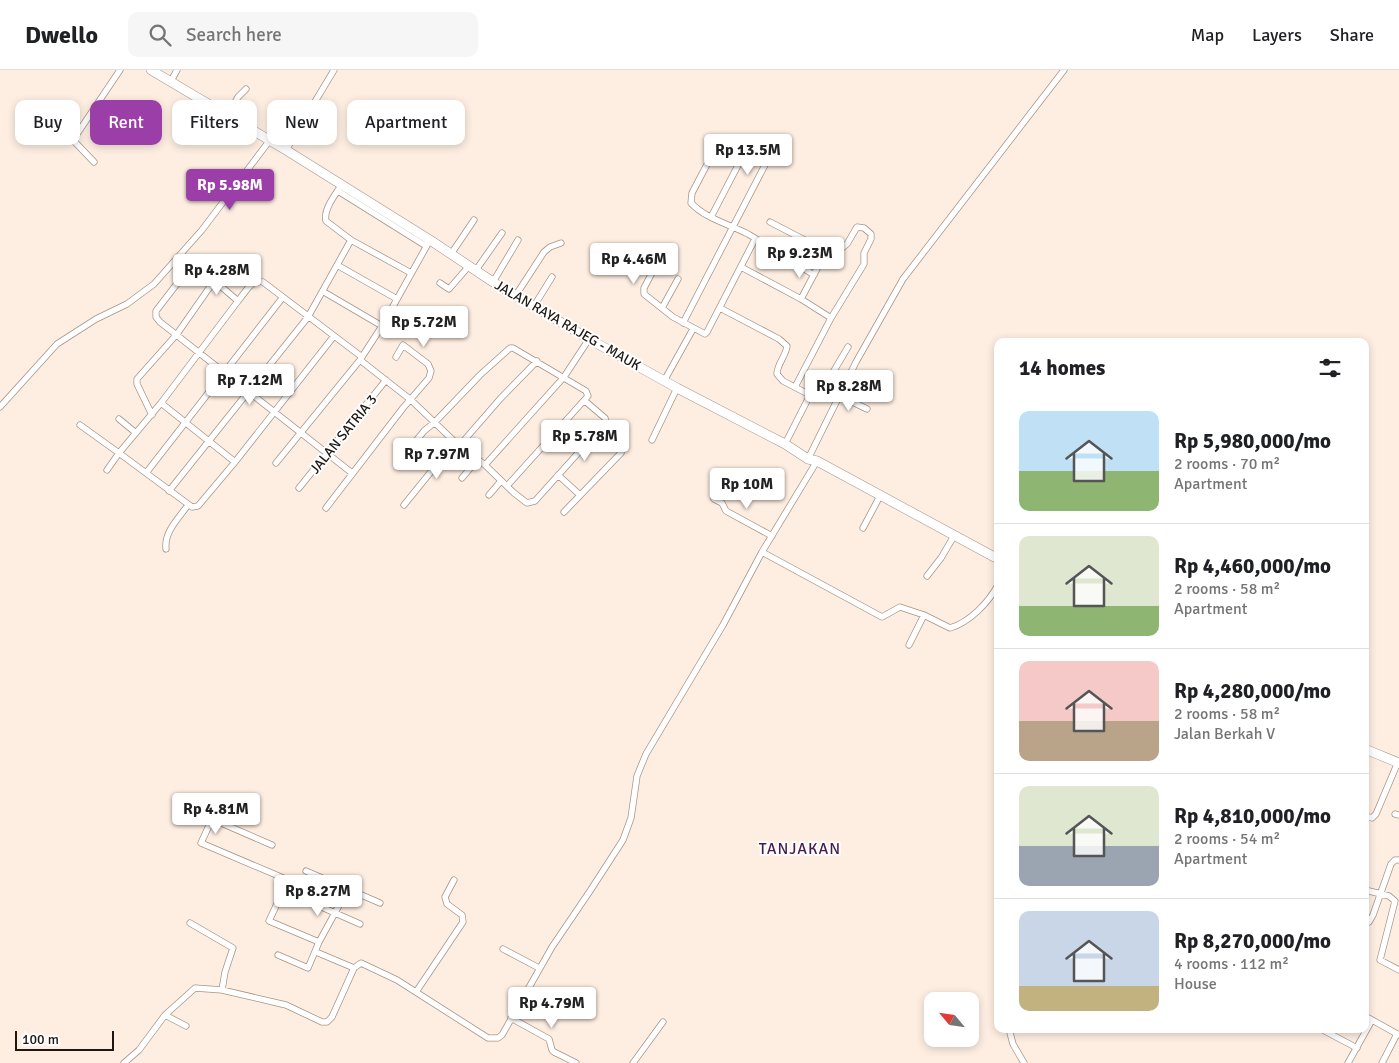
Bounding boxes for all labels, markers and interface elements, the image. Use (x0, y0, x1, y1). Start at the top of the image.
search box (128, 12, 478, 57)
text: Dwello (25, 20, 98, 50)
icon: search (146, 21, 174, 49)
text: Search here (186, 23, 282, 47)
text: Map (1191, 24, 1224, 46)
text: Layers (1252, 24, 1302, 46)
text: Share (1330, 24, 1374, 46)
chip: Buy (15, 100, 80, 145)
chip: Rent (90, 100, 162, 145)
chip: Filters (172, 100, 257, 145)
chip: New (267, 100, 337, 145)
chip: Apartment (347, 100, 465, 145)
pin: Rp 13.5M (696, 134, 800, 176)
text: Rp 13.5M (715, 140, 781, 160)
pin: Rp 5.98M (178, 168, 282, 211)
text: Rp 5.98M (197, 175, 263, 195)
pin: Rp 9.23M (748, 236, 852, 279)
pin: Rp 4.46M (582, 242, 686, 285)
text: Rp 9.23M (767, 243, 833, 263)
text: Rp 4.46M (601, 249, 667, 269)
pin: Rp 4.28M (165, 254, 269, 296)
text: Rp 4.28M (184, 260, 250, 280)
street label: JALAN RAYA RAJEG - MAUK (492, 277, 644, 375)
pin: Rp 5.72M (372, 306, 476, 348)
text: Rp 5.72M (391, 312, 457, 332)
icon: filters (1316, 354, 1344, 382)
text: 14 homes (1019, 355, 1105, 381)
pin: Rp 7.12M (198, 364, 302, 406)
text: Rp 7.12M (217, 370, 283, 390)
pin: Rp 8.28M (797, 370, 901, 412)
text: Rp 8.28M (816, 376, 882, 396)
street label: JALAN SATRIA 3 (306, 391, 381, 477)
pin: Rp 5.78M (533, 420, 637, 462)
text: Rp 5.78M (552, 426, 618, 446)
text: Rp 5,980,000/mo (1174, 428, 1331, 454)
icon: home (1059, 431, 1119, 491)
pin: Rp 7.97M (385, 438, 489, 480)
text: Rp 7.97M (404, 444, 470, 464)
text: 2 rooms · 70 m² (1174, 454, 1280, 474)
pin: Rp 10M (706, 468, 788, 510)
text: Rp 10M (721, 474, 773, 494)
text: Apartment (1174, 474, 1247, 494)
text: Rp 4,460,000/mo (1174, 553, 1331, 579)
icon: home (1059, 556, 1119, 616)
text: 2 rooms · 58 m² (1174, 579, 1280, 599)
text: Apartment (1174, 599, 1247, 619)
text: Rp 4,280,000/mo (1174, 678, 1331, 704)
icon: home (1059, 681, 1119, 741)
text: 2 rooms · 58 m² (1174, 704, 1280, 724)
text: Jalan Berkah V (1174, 724, 1275, 744)
pin: Rp 4.81M (164, 792, 268, 835)
text: Rp 4.81M (183, 799, 249, 819)
text: Rp 4,810,000/mo (1174, 803, 1331, 829)
icon: home (1059, 806, 1119, 866)
text: 2 rooms · 54 m² (1174, 829, 1280, 849)
district label: TANJAKAN (759, 839, 841, 859)
text: Apartment (1174, 849, 1247, 869)
pin: Rp 8.27M (266, 874, 370, 917)
text: Rp 8.27M (285, 881, 351, 901)
text: Rp 8,270,000/mo (1174, 928, 1331, 954)
icon: home (1059, 931, 1119, 991)
text: 4 rooms · 112 m² (1174, 954, 1289, 974)
text: House (1174, 974, 1217, 994)
pin: Rp 4.79M (500, 986, 604, 1029)
north arrow (924, 992, 979, 1048)
map controls (924, 992, 979, 1047)
text: Rp 4.79M (519, 993, 585, 1013)
scale bar (15, 1028, 114, 1051)
text: 100 m (22, 1031, 59, 1048)

